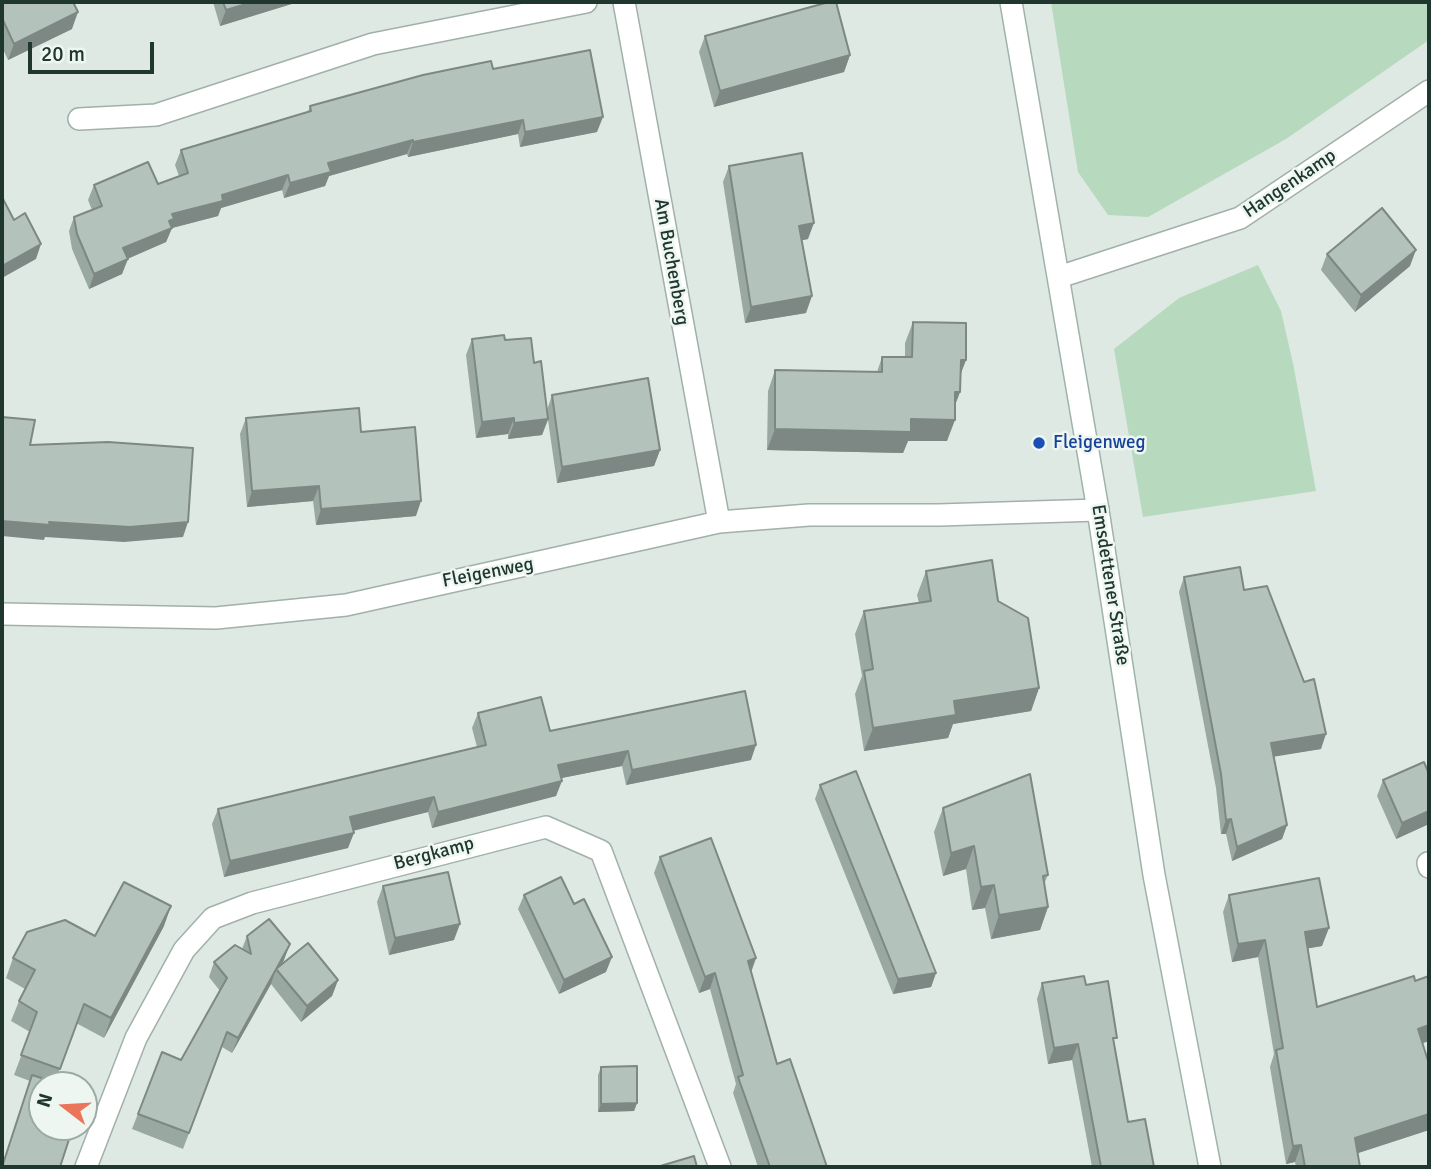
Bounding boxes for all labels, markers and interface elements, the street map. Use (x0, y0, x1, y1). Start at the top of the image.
scale bar (32, 28, 158, 72)
text: 20 m (41, 41, 85, 67)
street label: Hangenkamp (1239, 145, 1341, 223)
street label: Am Buchenberg (649, 197, 693, 327)
place label: Fleigenweg (1053, 432, 1146, 454)
marker: Fleigenweg (1031, 435, 1047, 451)
street label: Emsdettener Straße (1086, 503, 1134, 667)
street label: Fleigenweg (440, 553, 536, 593)
street label: Bergkamp (391, 832, 477, 876)
north arrow (28, 1071, 98, 1141)
text: N (31, 1091, 58, 1110)

